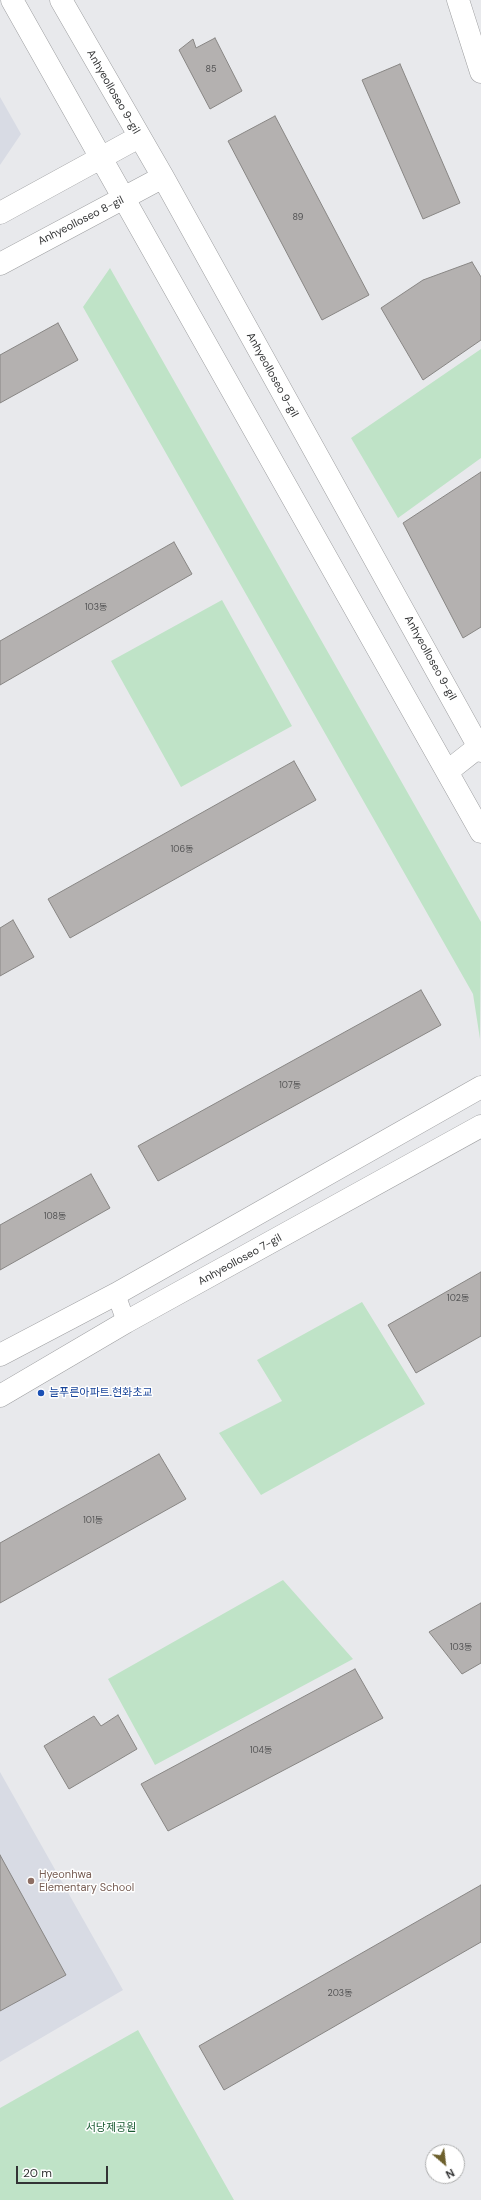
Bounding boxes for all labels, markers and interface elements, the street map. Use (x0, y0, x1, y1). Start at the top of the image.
street label: Anhyeolloseo 9-gil (84, 48, 142, 136)
house number: 85 (206, 65, 216, 75)
street label: Anhyeolloseo 8-gil (36, 194, 126, 248)
house number: 89 (293, 213, 303, 223)
street label: Anhyeolloseo 9-gil (243, 330, 301, 420)
house number: 103동 (85, 603, 107, 613)
street label: Anhyeolloseo 9-gil (401, 613, 459, 703)
house number: 106동 (171, 845, 193, 855)
house number: 107동 (279, 1081, 301, 1091)
house number: 108동 (44, 1212, 66, 1222)
street label: Anhyeolloseo 7-gil (196, 1232, 284, 1288)
house number: 102동 (447, 1294, 469, 1304)
place label: 늘푸른아파트.현화초교 (49, 1386, 152, 1400)
marker: 늘푸른아파트.현화초교 (36, 1388, 46, 1398)
house number: 101동 (83, 1516, 103, 1526)
house number: 103동 (450, 1643, 472, 1653)
house number: 104동 (250, 1746, 272, 1756)
place label: Hyeonhwa Elementary School (39, 1868, 134, 1894)
marker: Hyeonhwa Elementary School (26, 1876, 36, 1886)
house number: 203동 (328, 1989, 352, 1999)
park label: 서당제공원 (86, 2121, 136, 2135)
north arrow (425, 2144, 465, 2184)
scale bar (18, 2158, 110, 2184)
text: 20 m (23, 2165, 52, 2181)
text: N (443, 2166, 457, 2182)

